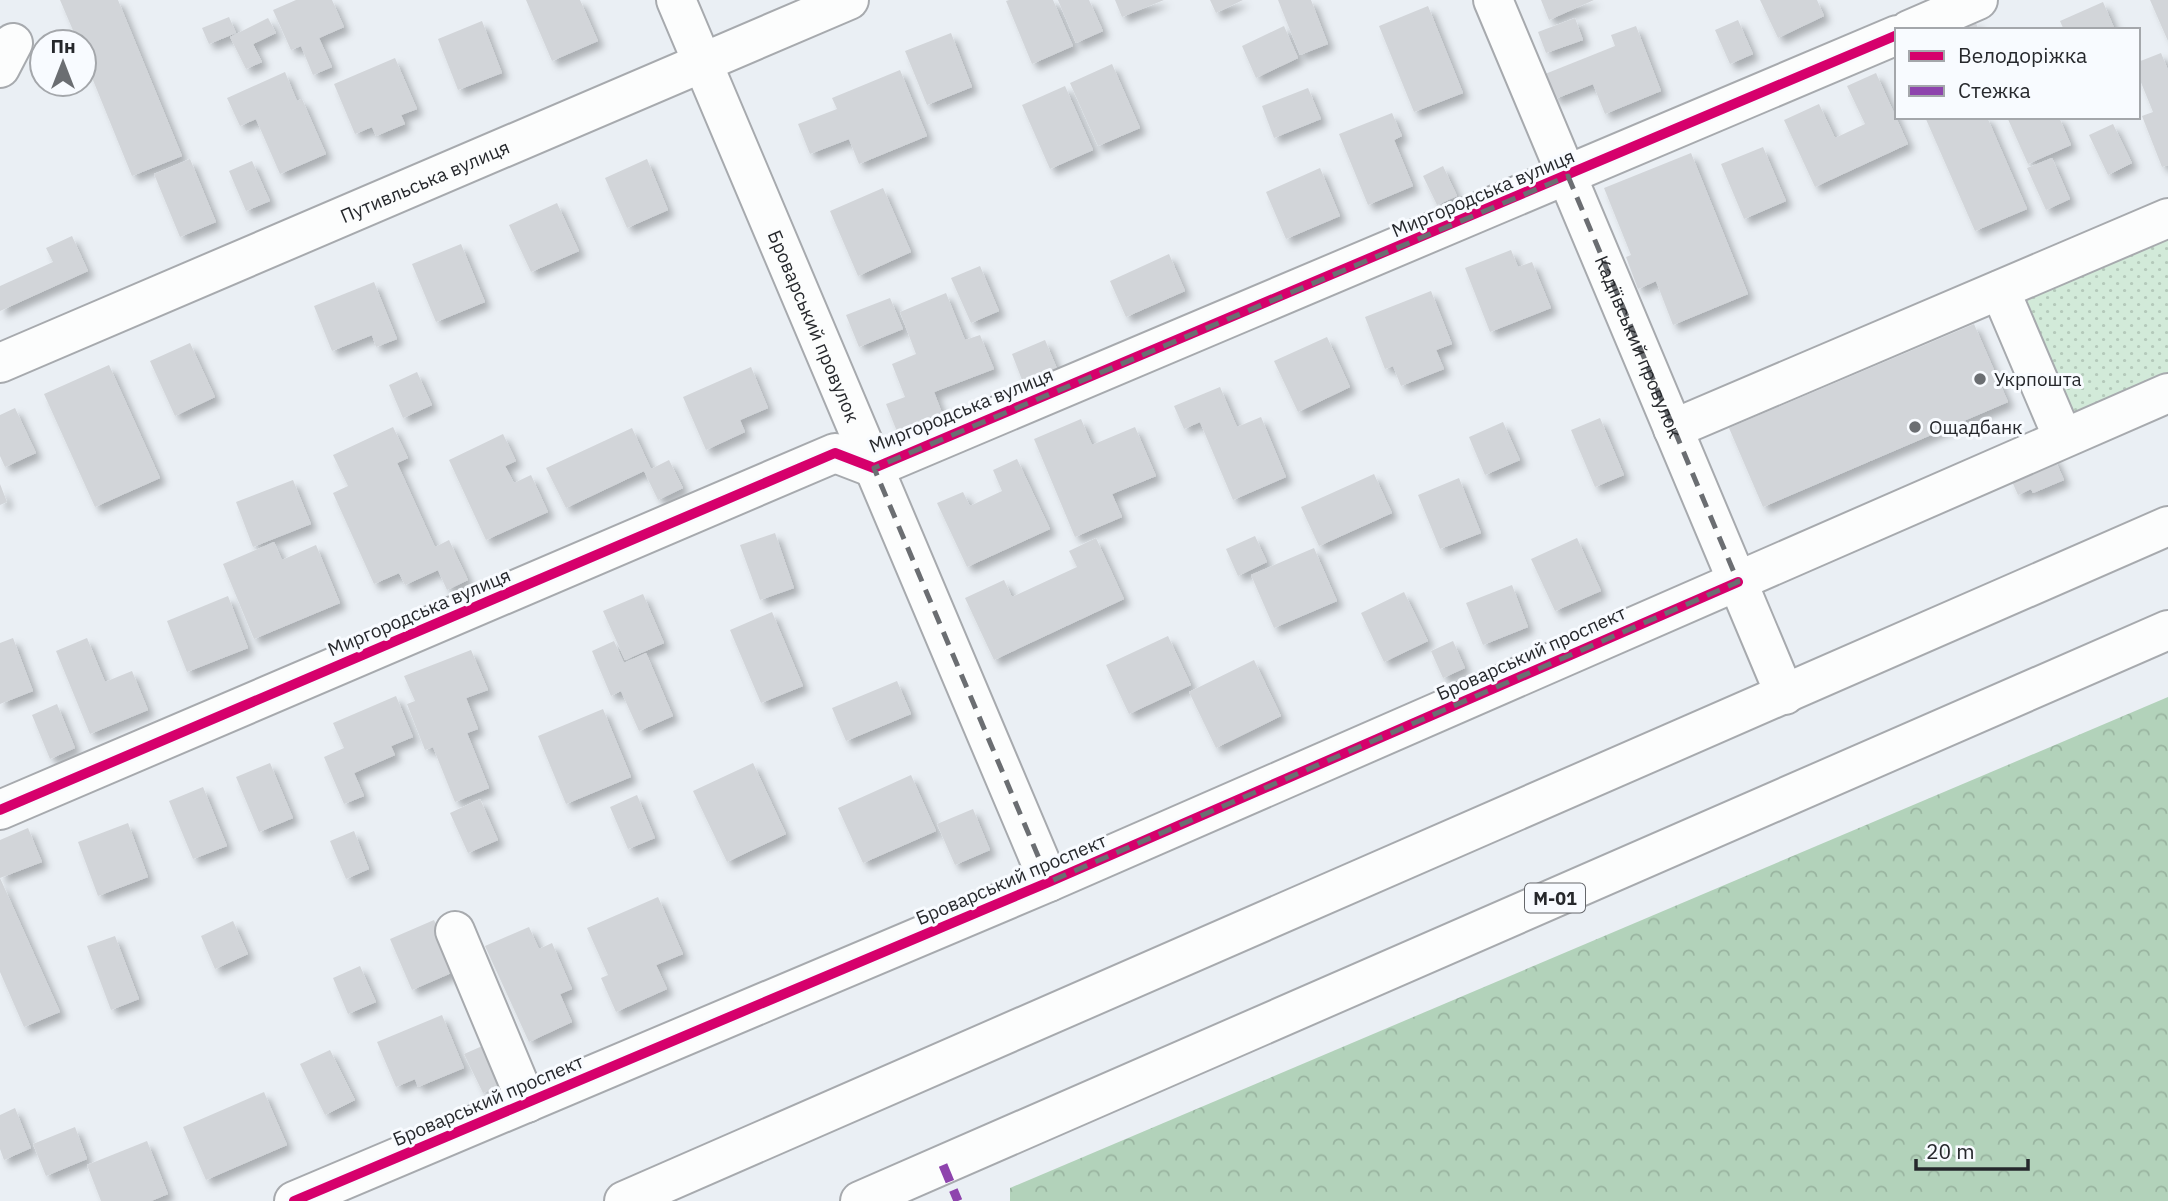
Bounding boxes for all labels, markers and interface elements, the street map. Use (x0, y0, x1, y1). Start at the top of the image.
north arrow (28, 28, 98, 98)
legend (1895, 28, 2140, 119)
text: Пн (50, 34, 76, 58)
text: Велодоріжка (1958, 41, 2087, 69)
text: Стежка (1958, 76, 2031, 104)
street label: Путивльська вулиця (337, 135, 513, 228)
street label: Миргородська вулиця (1388, 144, 1578, 242)
street label: Броварський провулок (763, 226, 865, 426)
street label: Кадіївський провулок (1590, 252, 1688, 442)
street label: Миргородська вулиця (865, 362, 1057, 458)
place label: Укрпошта (1994, 367, 2082, 391)
marker: Укрпошта (1972, 371, 1988, 387)
place label: Ощадбанк (1929, 415, 2023, 439)
marker: Ощадбанк (1907, 419, 1923, 435)
street label: Миргородська вулиця (324, 563, 514, 661)
street label: Броварський проспект (1432, 600, 1630, 706)
street label: Броварський проспект (912, 828, 1110, 930)
road number: М-01 (1525, 884, 1585, 912)
street label: Броварський проспект (389, 1049, 587, 1151)
scale bar (1916, 1128, 2028, 1172)
text: 20 m (1926, 1137, 1975, 1165)

